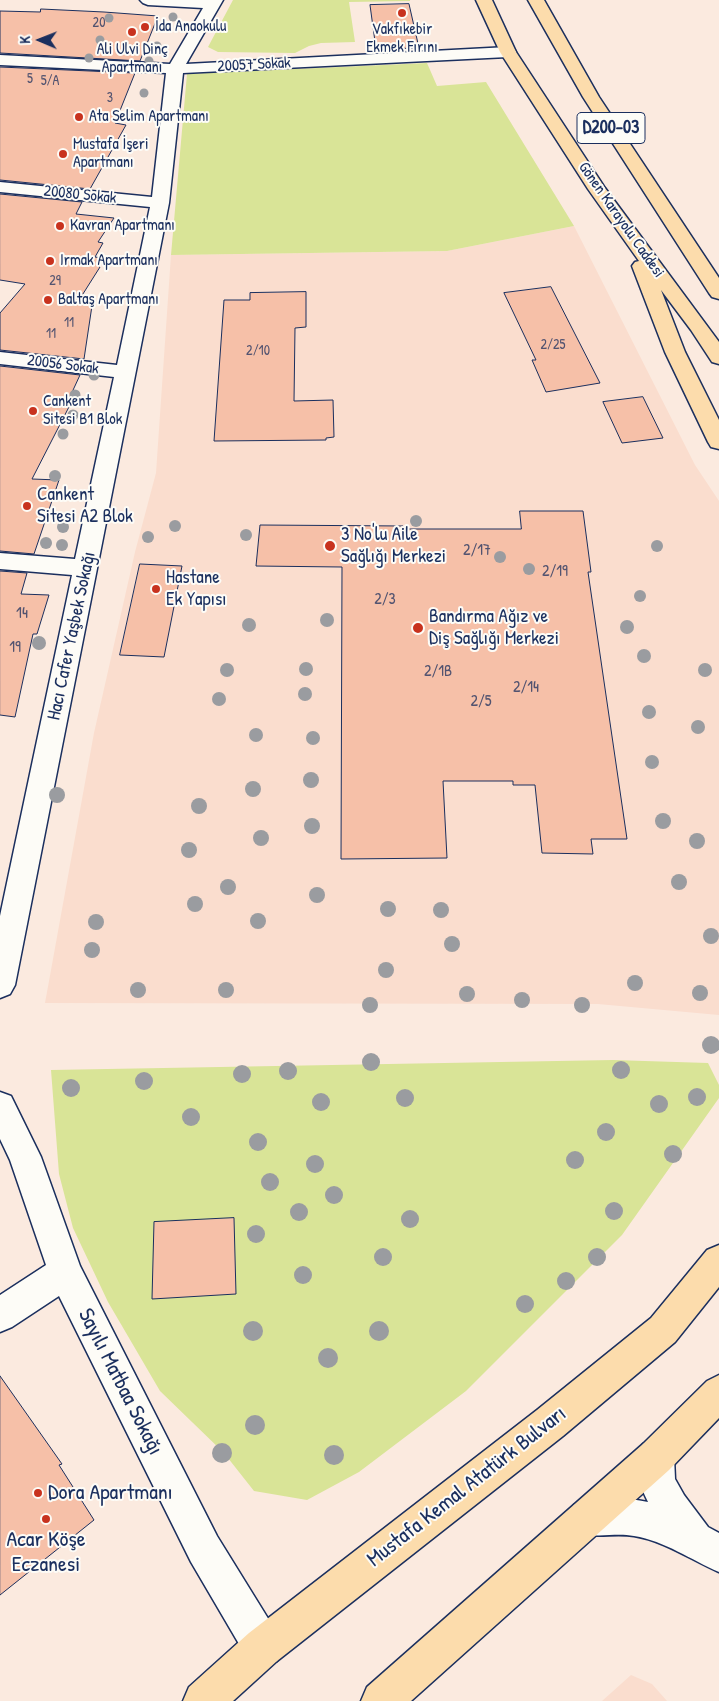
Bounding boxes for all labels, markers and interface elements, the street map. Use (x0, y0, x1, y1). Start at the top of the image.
marker: Vakfıkebir Ekmek Fırını (396, 7, 408, 19)
north arrow (15, 15, 65, 65)
house number: 20 (93, 15, 105, 31)
place label: İda Anaokulu (155, 17, 226, 37)
place label: Vakfıkebir Ekmek Fırını (366, 20, 438, 58)
marker: İda Anaokulu (139, 21, 151, 33)
marker: Ali Ulvi Dinç Apartmanı (126, 26, 138, 38)
text: K (15, 36, 34, 44)
place label: Ali Ulvi Dinç Apartmanı (97, 40, 167, 78)
street label: 20057 Sokak (217, 53, 291, 77)
house number: 5 (27, 71, 33, 87)
house number: 5/A (41, 73, 59, 89)
house number: 3 (107, 90, 113, 106)
place label: Ata Selim Apartmanı (89, 107, 209, 127)
marker: Ata Selim Apartmanı (73, 111, 85, 123)
road number: D200-03 (577, 112, 645, 144)
place label: Mustafa İşeri Apartmanı (73, 135, 149, 173)
marker: Mustafa İşeri Apartmanı (57, 148, 69, 160)
street label: Gönen Karayolu Caddesi (574, 158, 668, 282)
street label: 20080 Sokak (43, 182, 117, 208)
place label: Kavran Apartmanı (70, 216, 175, 236)
marker: Kavran Apartmanı (54, 220, 66, 232)
place label: Irmak Apartmanı (60, 251, 158, 271)
marker: Irmak Apartmanı (44, 255, 56, 267)
house number: 29 (49, 273, 61, 289)
place label: Baltaş Apartmanı (58, 290, 159, 310)
marker: Baltaş Apartmanı (42, 294, 54, 306)
house number: 11 (64, 315, 74, 331)
house number: 11 (46, 326, 56, 342)
house number: 2/25 (541, 337, 565, 353)
house number: 2/10 (246, 343, 270, 359)
street label: 20056 Sokak (26, 351, 100, 379)
place label: Cankent Sitesi B1 Blok (43, 392, 122, 430)
marker: Cankent Sitesi B1 Blok (27, 405, 39, 417)
place label: Cankent Sitesi A2 Blok (37, 484, 133, 528)
marker: Cankent Sitesi A2 Blok (21, 500, 33, 512)
place label: 3 No'lu Aile Sağlığı Merkezi (341, 524, 446, 568)
marker: 3 No'lu Aile Sağlığı Merkezi (323, 539, 337, 553)
house number: 2/17 (463, 541, 491, 561)
street label: Hacı Cafer Yaşbek Sokağı (43, 550, 101, 722)
house number: 2/19 (542, 562, 568, 582)
place label: Hastane Ek Yapısı (166, 567, 226, 611)
marker: Hastane Ek Yapısı (150, 583, 162, 595)
house number: 2/3 (374, 590, 396, 610)
house number: 14 (16, 604, 28, 624)
place label: Bandırma Ağız ve Diş Sağlığı Merkezi (429, 606, 559, 650)
marker: Bandırma Ağız ve Diş Sağlığı Merkezi (411, 621, 425, 635)
house number: 19 (9, 638, 21, 658)
house number: 2/1B (424, 662, 452, 682)
house number: 2/14 (513, 678, 539, 698)
house number: 2/5 (470, 692, 492, 712)
street label: Sayılı Matbaa Sokağı (72, 1304, 168, 1460)
street label: Mustafa Kemal Atatürk Bulvarı (362, 1401, 572, 1573)
place label: Dora Apartmanı (48, 1480, 173, 1506)
marker: Dora Apartmanı (32, 1487, 44, 1499)
marker: Acar Köşe Eczanesi (40, 1513, 52, 1525)
place label: Acar Köşe Eczanesi (6, 1527, 86, 1578)

